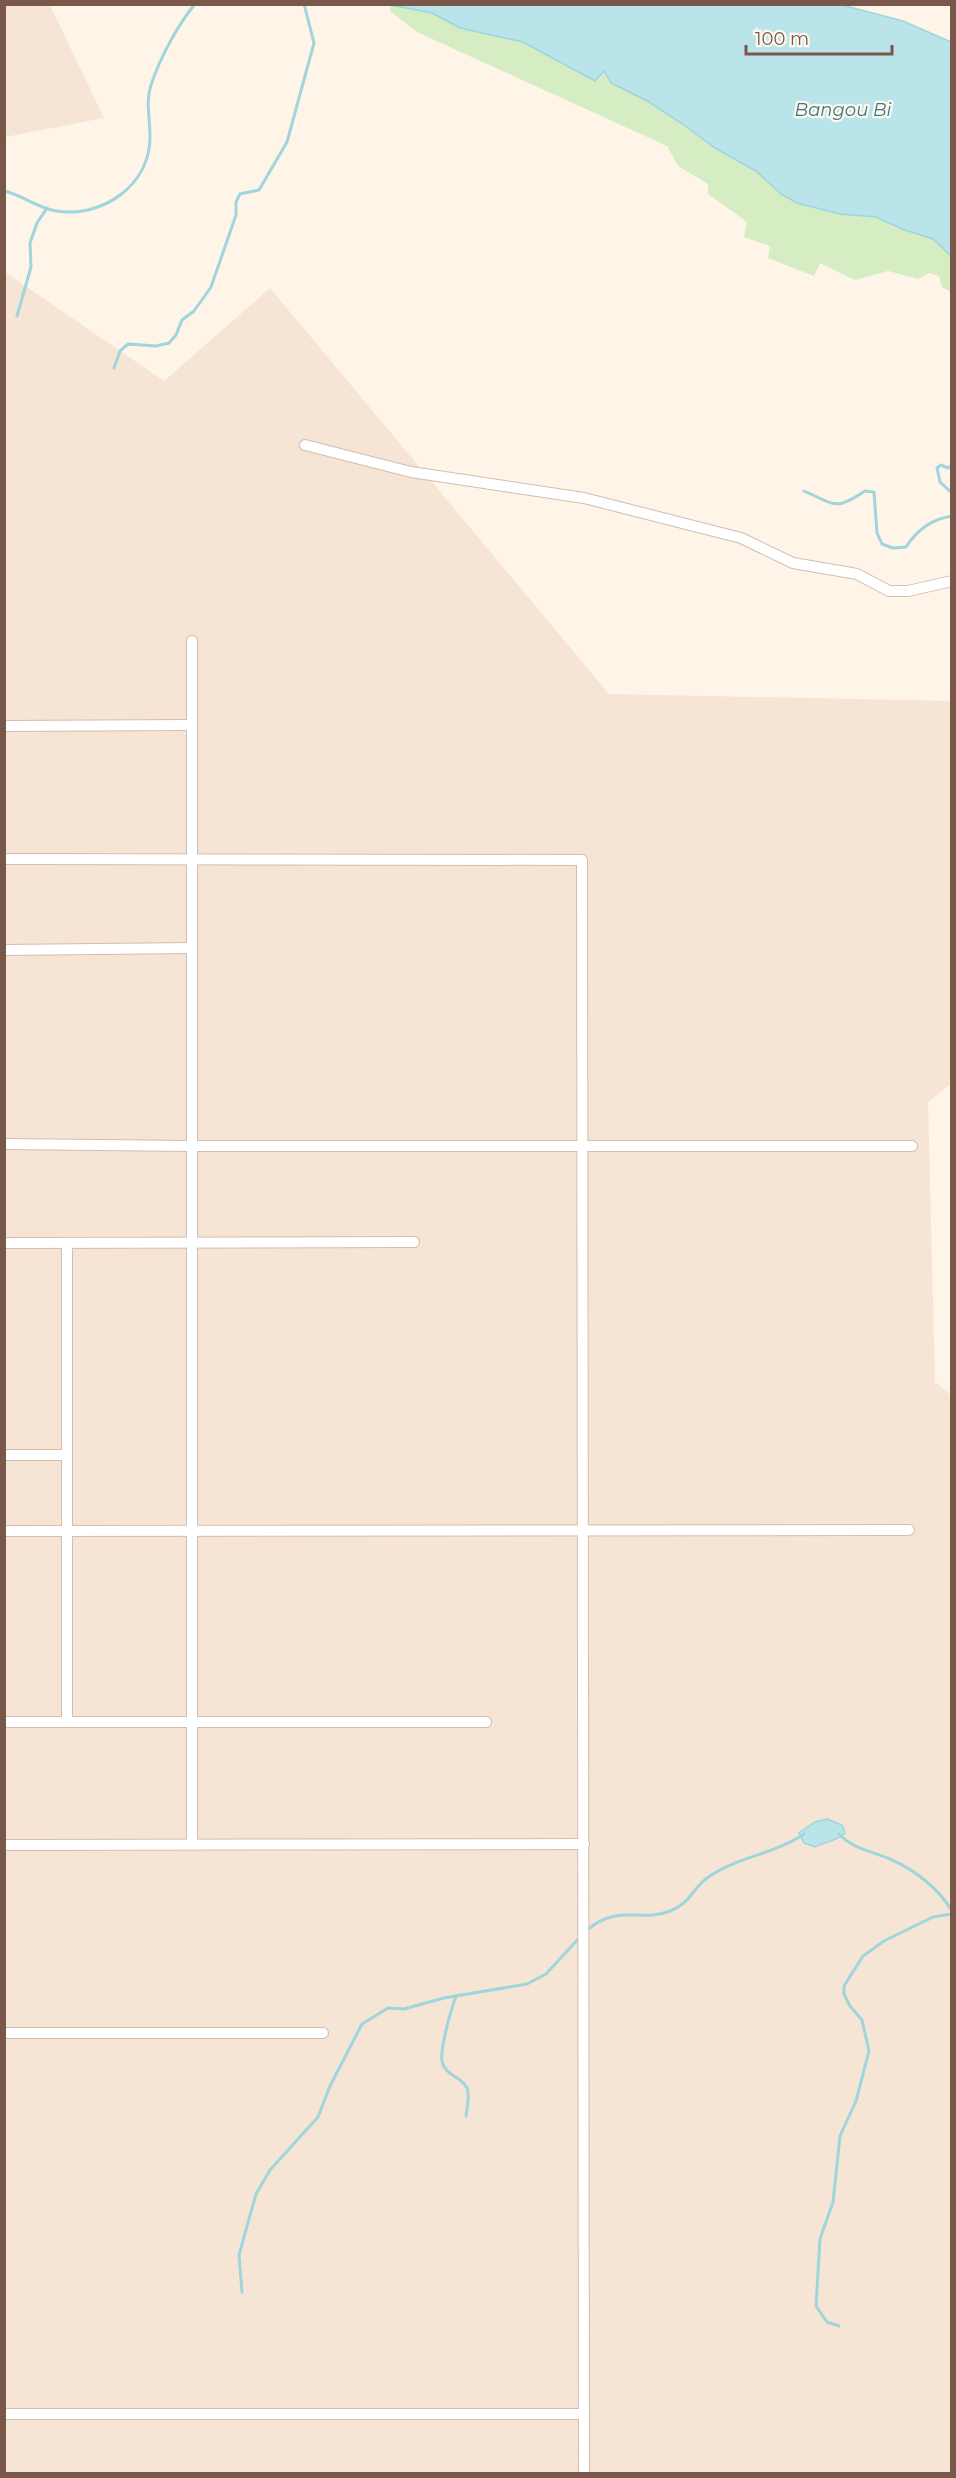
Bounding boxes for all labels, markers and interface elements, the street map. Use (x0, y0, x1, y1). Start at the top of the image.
scale bar (746, 18, 892, 56)
text: 100 m (755, 28, 809, 50)
water label: Bangou Bi (795, 99, 892, 121)

